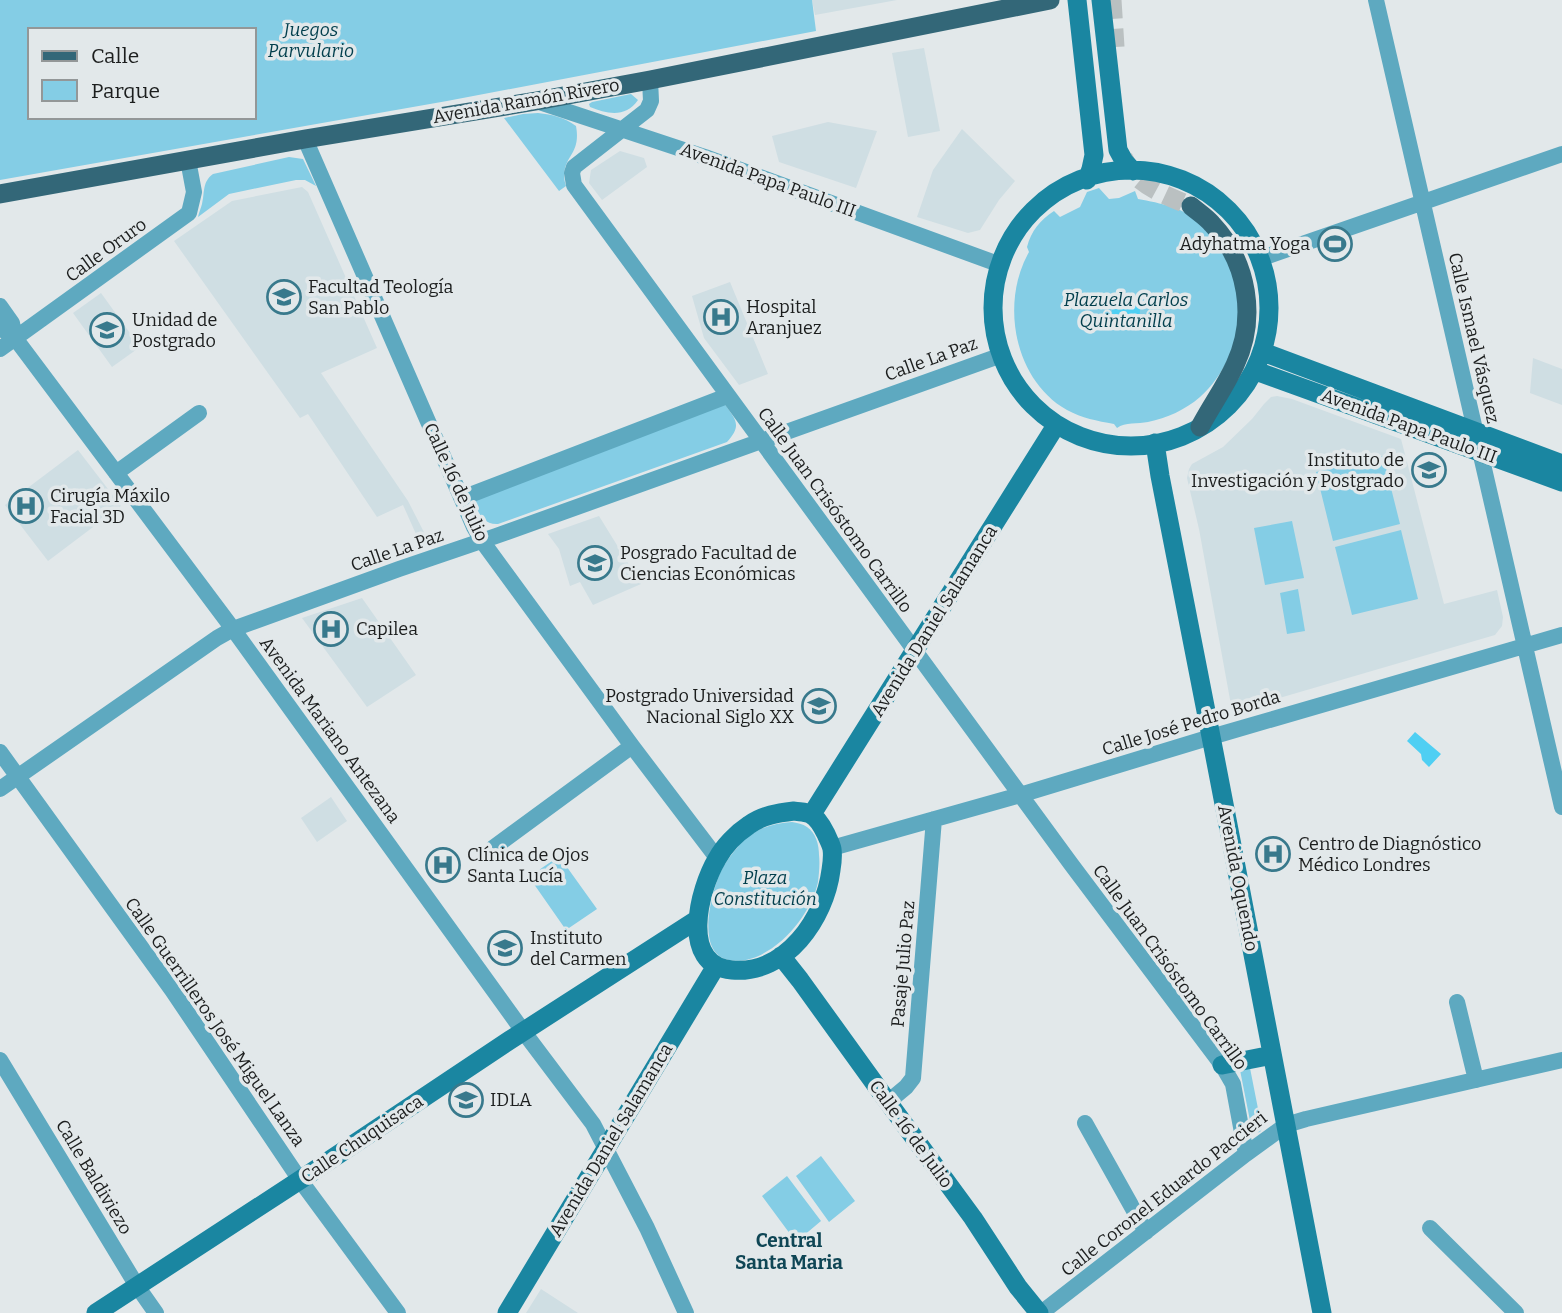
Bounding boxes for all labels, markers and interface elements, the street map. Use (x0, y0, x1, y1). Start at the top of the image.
park label: Juegos Parvulario (268, 19, 354, 62)
legend (28, 28, 256, 119)
text: Calle (91, 43, 139, 69)
street label: Avenida Ramón Rivero (431, 74, 621, 128)
text: Parque (91, 78, 160, 104)
street label: Avenida Papa Paulo III (677, 138, 859, 222)
street label: Calle Oruro (61, 213, 151, 287)
sports icon: Adyhatma Yoga (1316, 225, 1354, 263)
place label: Adyhatma Yoga (1179, 233, 1310, 255)
street label: Calle Ismael Vásquez (1444, 250, 1504, 426)
place label: Facultad Teología San Pablo (308, 276, 453, 319)
school or university icon: Facultad Teología San Pablo (265, 278, 303, 316)
park label: Plazuela Carlos Quintanilla (1064, 289, 1189, 332)
place label: Hospital Aranjuez (746, 296, 822, 339)
hospital icon: Hospital Aranjuez (702, 298, 740, 336)
place label: Unidad de Postgrado (132, 309, 217, 352)
school or university icon: Unidad de Postgrado (88, 311, 126, 349)
street label: Calle La Paz (882, 332, 980, 386)
street label: Avenida Papa Paulo III (1318, 384, 1500, 468)
street label: Calle Juan Crisóstomo Carrillo (753, 403, 917, 617)
street label: Calle 16 de Julio (419, 419, 493, 545)
place label: Instituto de Investigación y Postgrado (1191, 449, 1404, 492)
school or university icon: Instituto de Investigación y Postgrado (1410, 451, 1448, 489)
place label: Cirugía Máxilo Facial 3D (50, 485, 170, 528)
hospital icon: Cirugía Máxilo Facial 3D (7, 487, 45, 525)
street label: Avenida Daniel Salamanca (866, 521, 1002, 721)
street label: Calle La Paz (348, 524, 446, 576)
place label: Posgrado Facultad de Ciencias Económicas (620, 542, 797, 585)
school or university icon: Posgrado Facultad de Ciencias Económicas (576, 544, 614, 582)
hospital icon: Capilea (312, 610, 350, 648)
place label: Capilea (356, 618, 418, 640)
street label: Avenida Mariano Antezana (255, 633, 405, 828)
place label: Postgrado Universidad Nacional Siglo XX (605, 685, 794, 728)
street label: Calle José Pedro Borda (1099, 685, 1283, 761)
school or university icon: Postgrado Universidad Nacional Siglo XX (800, 687, 838, 725)
street label: Avenida Oquendo (1213, 803, 1263, 953)
place label: Centro de Diagnóstico Médico Londres (1298, 833, 1481, 876)
hospital icon: Centro de Diagnóstico Médico Londres (1254, 835, 1292, 873)
place label: Clínica de Ojos Santa Lucía (467, 844, 589, 887)
hospital icon: Clínica de Ojos Santa Lucía (424, 846, 462, 884)
street label: Calle Juan Crisóstomo Carrillo (1088, 860, 1252, 1074)
park label: Plaza Constitución (713, 867, 817, 910)
street label: Calle Guerrilleros José Miguel Lanza (120, 893, 310, 1151)
street label: Pasaje Julio Paz (887, 900, 919, 1028)
place label: Instituto del Carmen (530, 927, 627, 970)
school or university icon: Instituto del Carmen (486, 929, 524, 967)
street label: Avenida Daniel Salamanca (545, 1039, 678, 1241)
street label: Calle 16 de Julio (864, 1076, 958, 1192)
school or university icon: IDLA (447, 1081, 485, 1119)
place label: IDLA (490, 1089, 532, 1111)
street label: Calle Chuquisaca (297, 1090, 427, 1188)
street label: Calle Coronel Eduardo Paccieri (1057, 1107, 1271, 1281)
street label: Calle Baldiviezo (51, 1115, 137, 1239)
district label: Central Santa Maria (735, 1229, 843, 1274)

